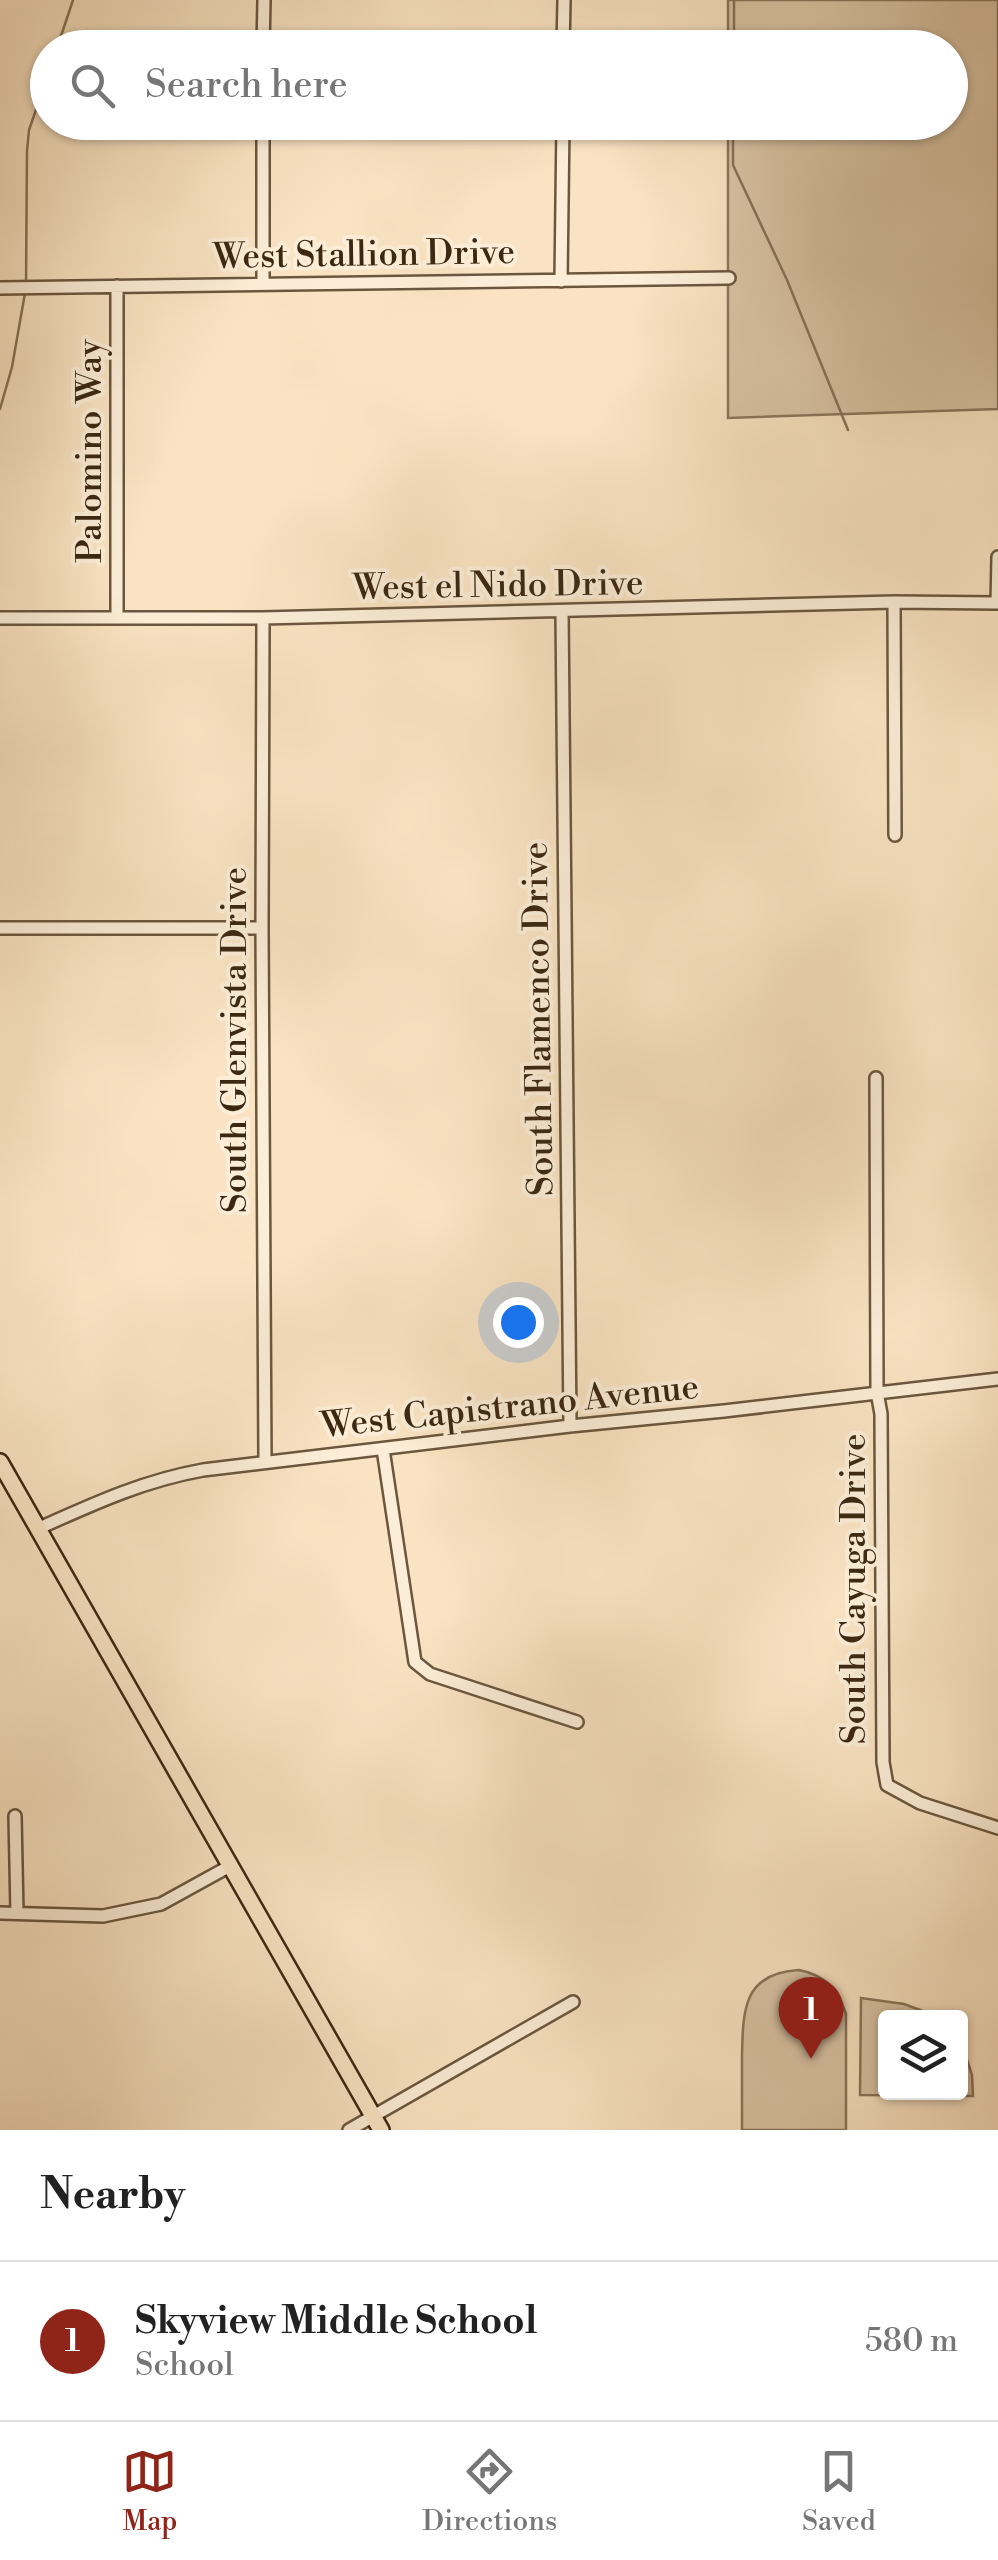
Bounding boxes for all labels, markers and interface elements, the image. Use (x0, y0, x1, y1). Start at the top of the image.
search box (30, 30, 968, 140)
icon: search (65, 58, 120, 113)
text: Search here (145, 62, 348, 109)
street label: West Stallion Drive (212, 231, 515, 279)
street label: Palomino Way (69, 338, 112, 563)
street label: West el Nido Drive (351, 562, 644, 610)
street label: South Flamenco Drive (514, 841, 564, 1197)
street label: South Glenvista Drive (214, 867, 257, 1213)
your location (493, 1297, 544, 1348)
street label: West Capistrano Avenue (318, 1366, 701, 1448)
street label: South Cayuga Drive (833, 1433, 876, 1745)
pin: 1 (778, 1976, 844, 2059)
map controls (878, 2010, 968, 2100)
button: layers (878, 2010, 968, 2100)
text: Nearby (40, 2169, 185, 2222)
text: Skyview Middle School (135, 2298, 537, 2345)
text: 1 (65, 2321, 80, 2361)
text: 580 m (865, 2321, 958, 2361)
text: School (135, 2345, 234, 2385)
tab: Map (122, 2444, 177, 2539)
tab: Directions (422, 2444, 557, 2539)
tab: Saved (802, 2444, 876, 2539)

